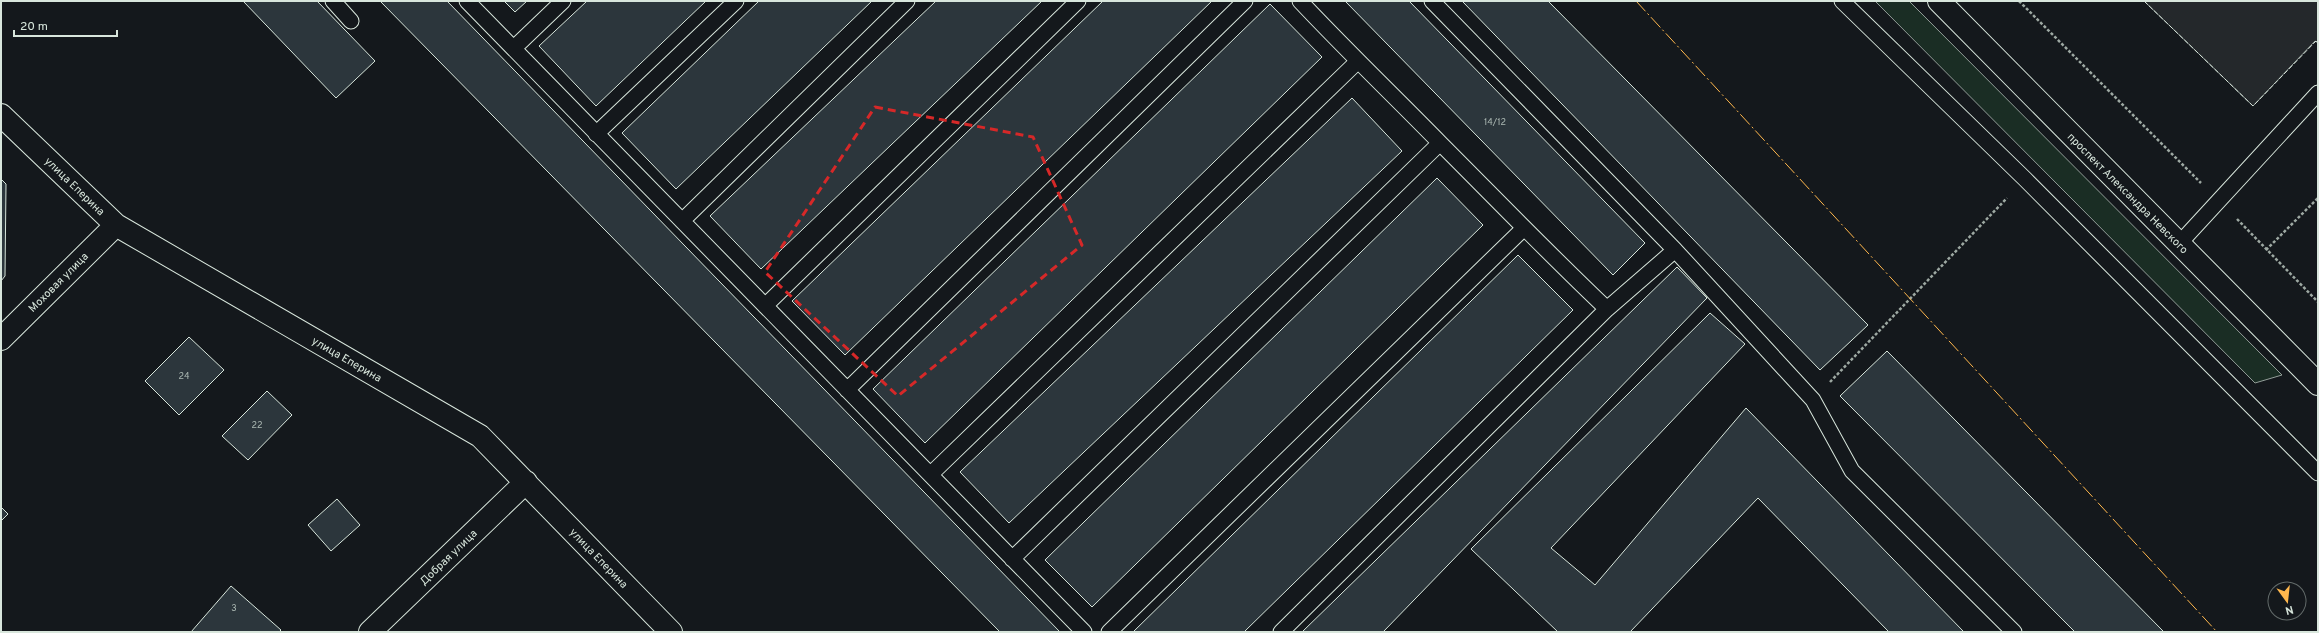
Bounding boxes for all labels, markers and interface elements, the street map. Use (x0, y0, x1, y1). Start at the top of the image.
scale bar (14, 12, 117, 38)
text: 20 m (20, 19, 48, 35)
house number: 14/12 (1484, 117, 1506, 128)
street label: проспект Александра Невского (2064, 130, 2191, 257)
street label: улица Еперина (41, 154, 108, 219)
street label: Моховая улица (26, 250, 92, 316)
street label: улица Еперина (309, 334, 384, 386)
house number: 24 (178, 371, 190, 382)
house number: 22 (251, 420, 263, 431)
street label: улица Еперина (566, 526, 631, 592)
street label: Добрая улица (417, 527, 480, 589)
north arrow (2267, 581, 2307, 621)
text: N (2284, 602, 2295, 617)
house number: 3 (231, 603, 237, 614)

